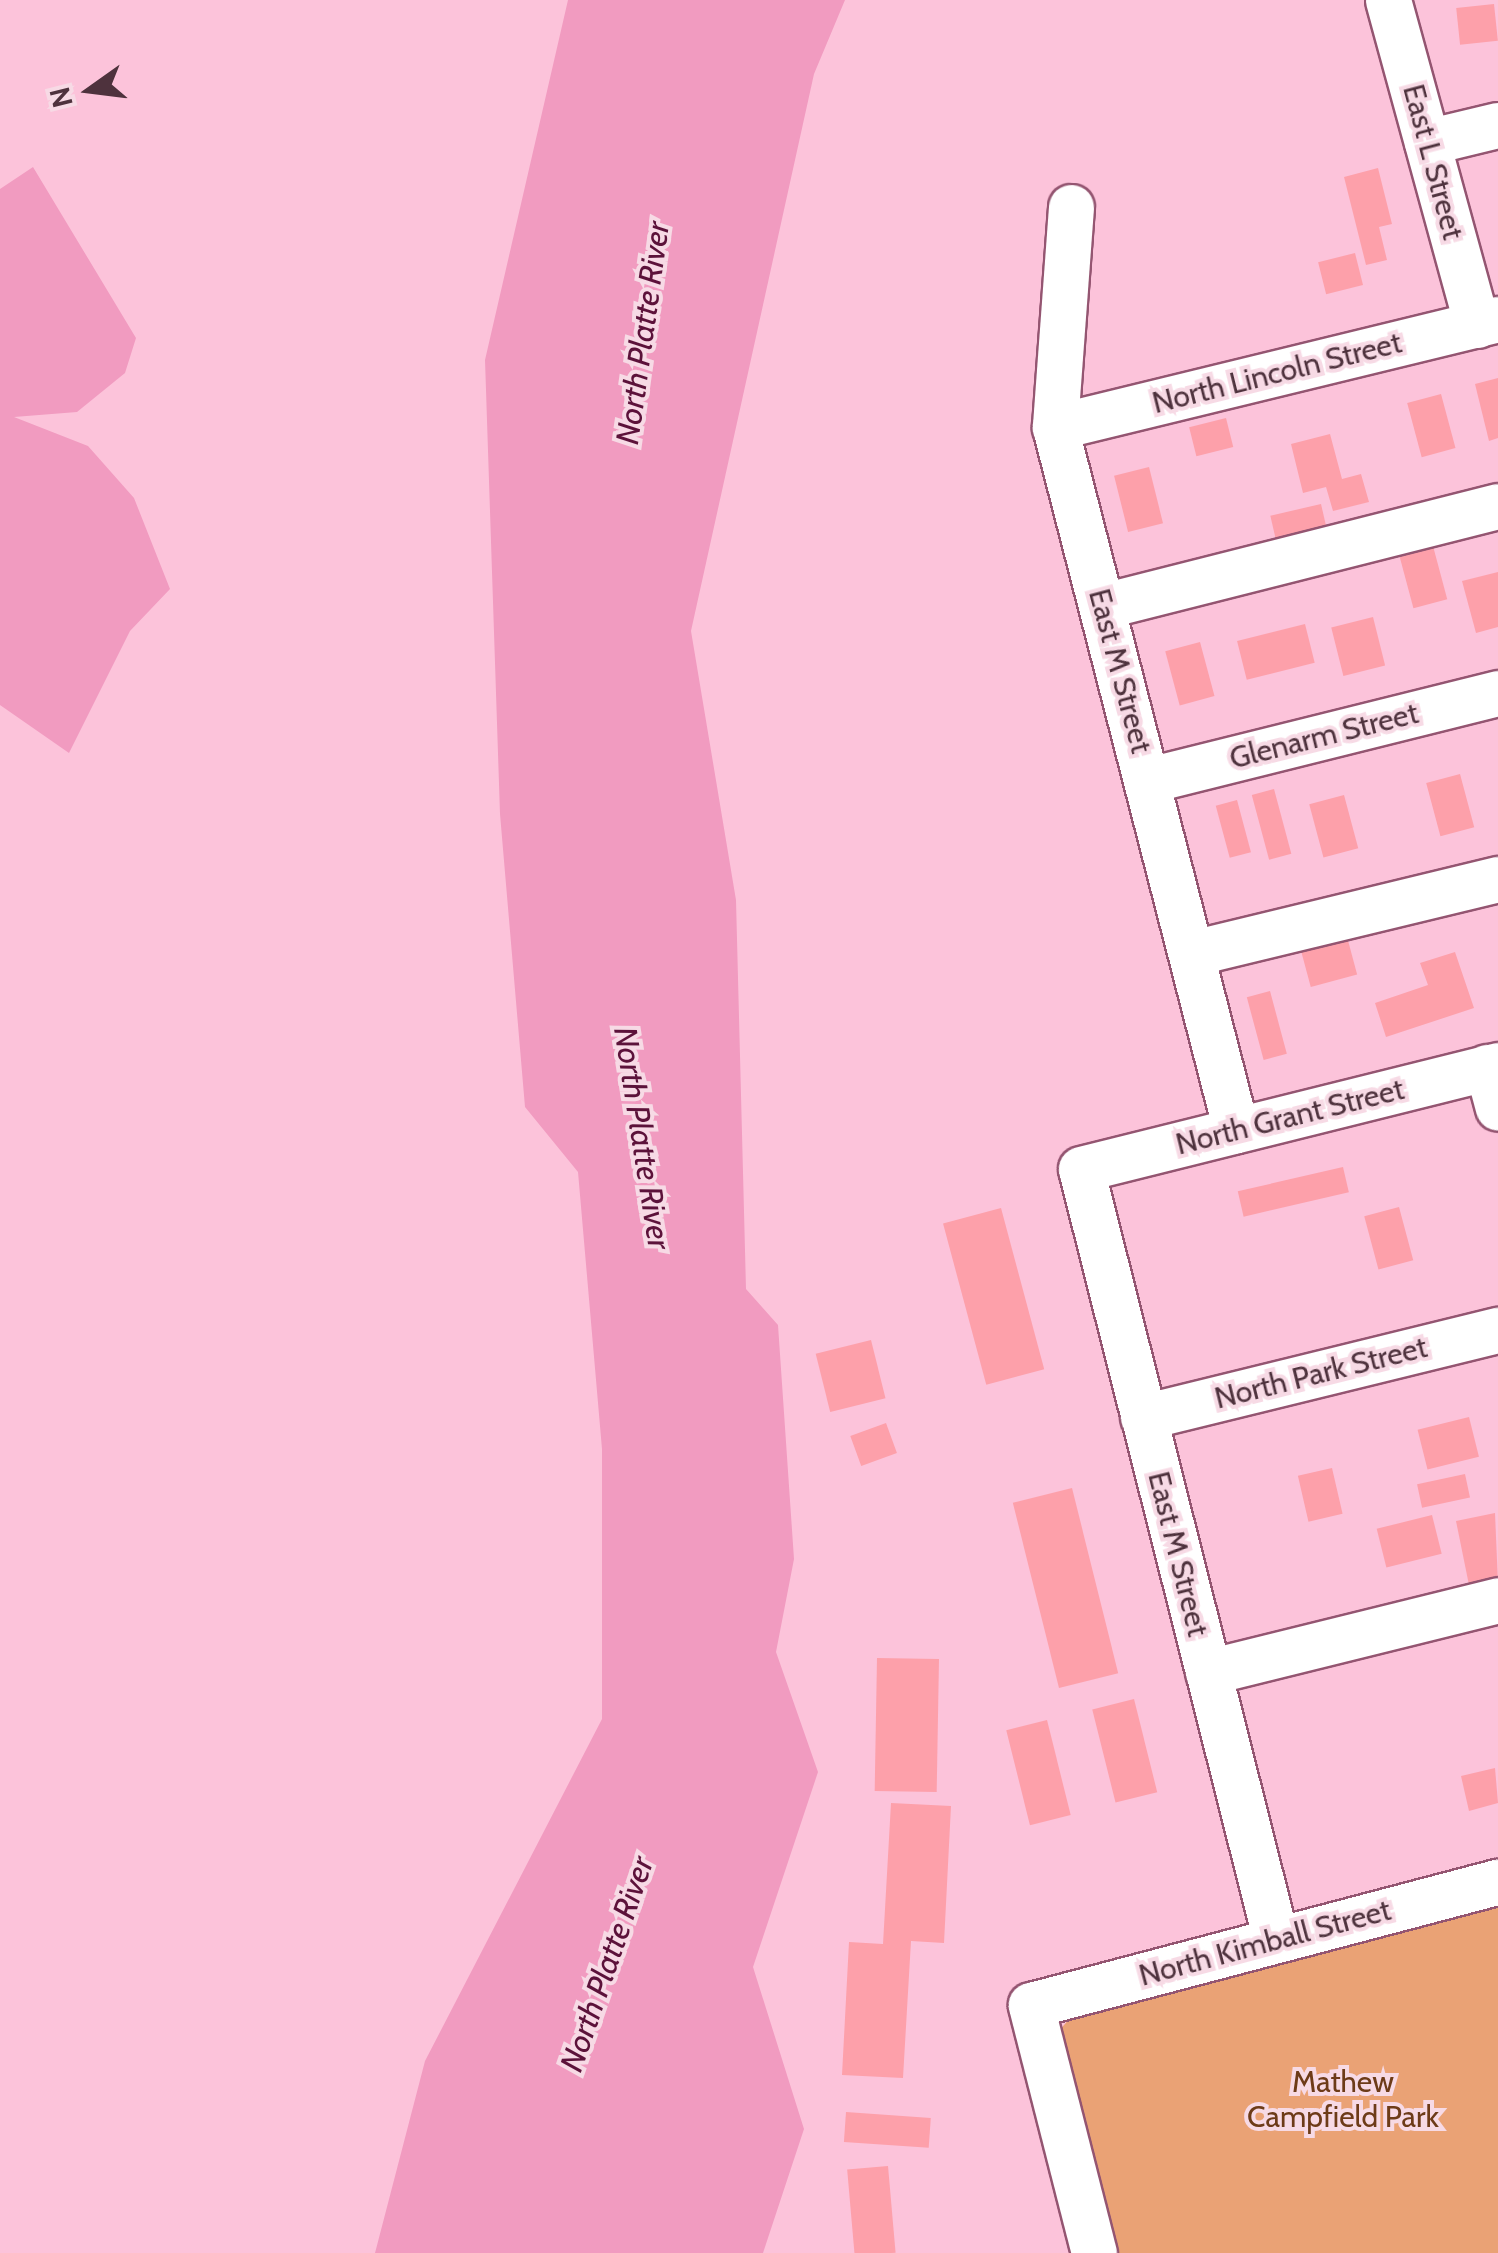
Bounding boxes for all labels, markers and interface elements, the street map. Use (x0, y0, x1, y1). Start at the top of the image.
north arrow (40, 40, 140, 140)
street label: East L Street (1395, 80, 1471, 244)
text: N (42, 84, 80, 111)
water label: North Platte River (608, 219, 678, 447)
street label: North Lincoln Street (1149, 325, 1405, 421)
street label: East M Street (1081, 585, 1159, 757)
street label: Glenarm Street (1226, 695, 1422, 777)
water label: North Platte River (605, 1024, 679, 1252)
street label: North Grant Street (1172, 1071, 1408, 1163)
street label: North Park Street (1211, 1329, 1431, 1417)
street label: East M Street (1140, 1468, 1216, 1640)
water label: North Platte River (552, 1852, 662, 2076)
street label: North Kimball Street (1135, 1892, 1395, 1994)
park label: Mathew Campfield Park (1247, 2064, 1439, 2134)

